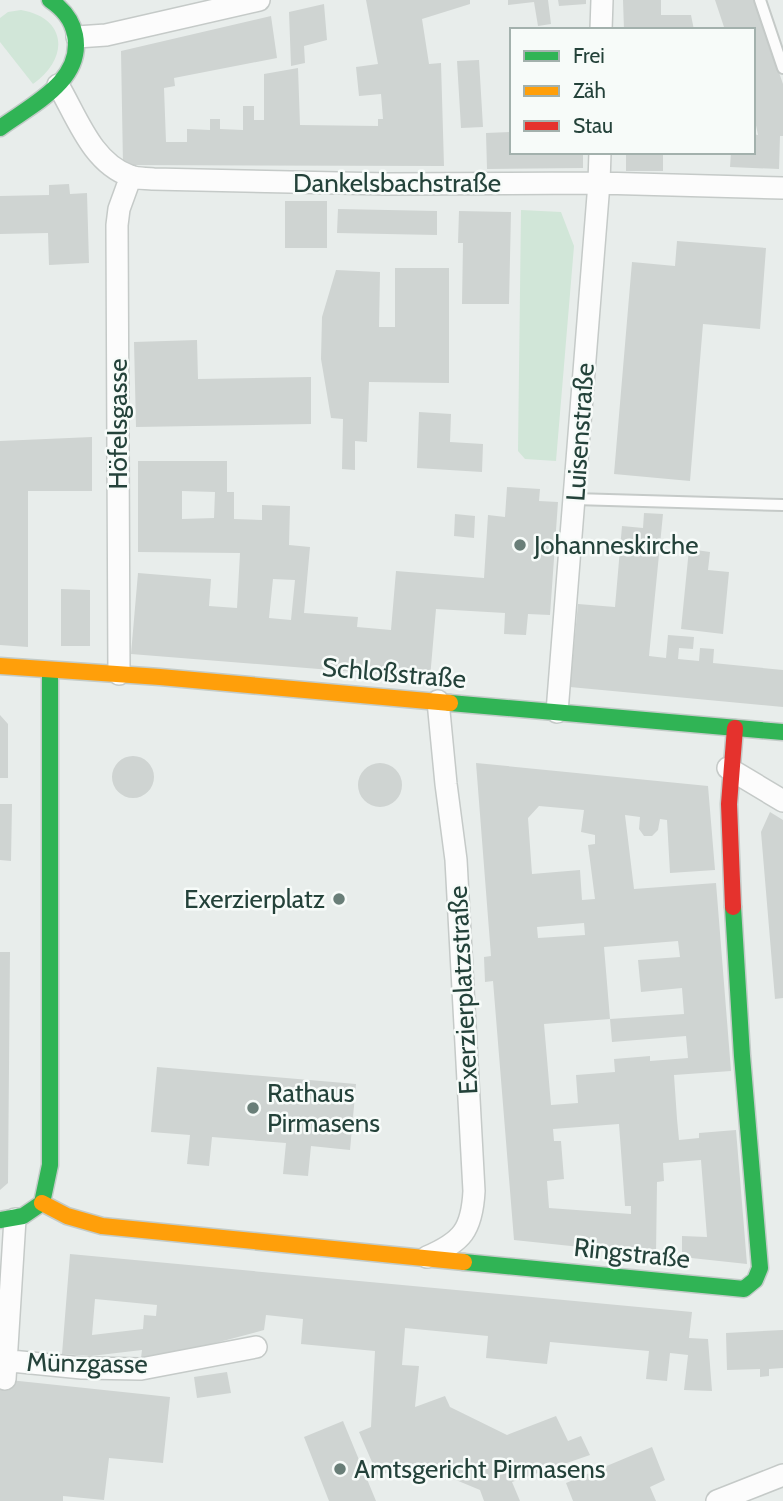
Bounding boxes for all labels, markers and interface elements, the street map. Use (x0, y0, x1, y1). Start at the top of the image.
legend (510, 28, 755, 154)
text: Frei (573, 43, 605, 68)
text: Zäh (573, 78, 606, 103)
text: Stau (573, 113, 613, 138)
street label: Dankelsbachstraße (293, 167, 501, 199)
street label: Höfelsgasse (102, 359, 134, 490)
street label: Luisenstraße (559, 362, 601, 502)
place label: Johanneskirche (533, 529, 699, 561)
marker: Johanneskirche (512, 537, 528, 553)
street label: Schloßstraße (321, 651, 467, 695)
place label: Exerzierplatz (184, 883, 325, 915)
street label: Exerzierplatzstraße (442, 885, 484, 1095)
marker: Exerzierplatz (331, 891, 347, 907)
place label: Rathaus Pirmasens (267, 1077, 380, 1139)
marker: Rathaus Pirmasens (245, 1100, 261, 1116)
street label: Ringstraße (572, 1231, 692, 1275)
street label: Münzgasse (26, 1346, 148, 1380)
place label: Amtsgericht Pirmasens (354, 1453, 606, 1485)
marker: Amtsgericht Pirmasens (332, 1461, 348, 1477)

